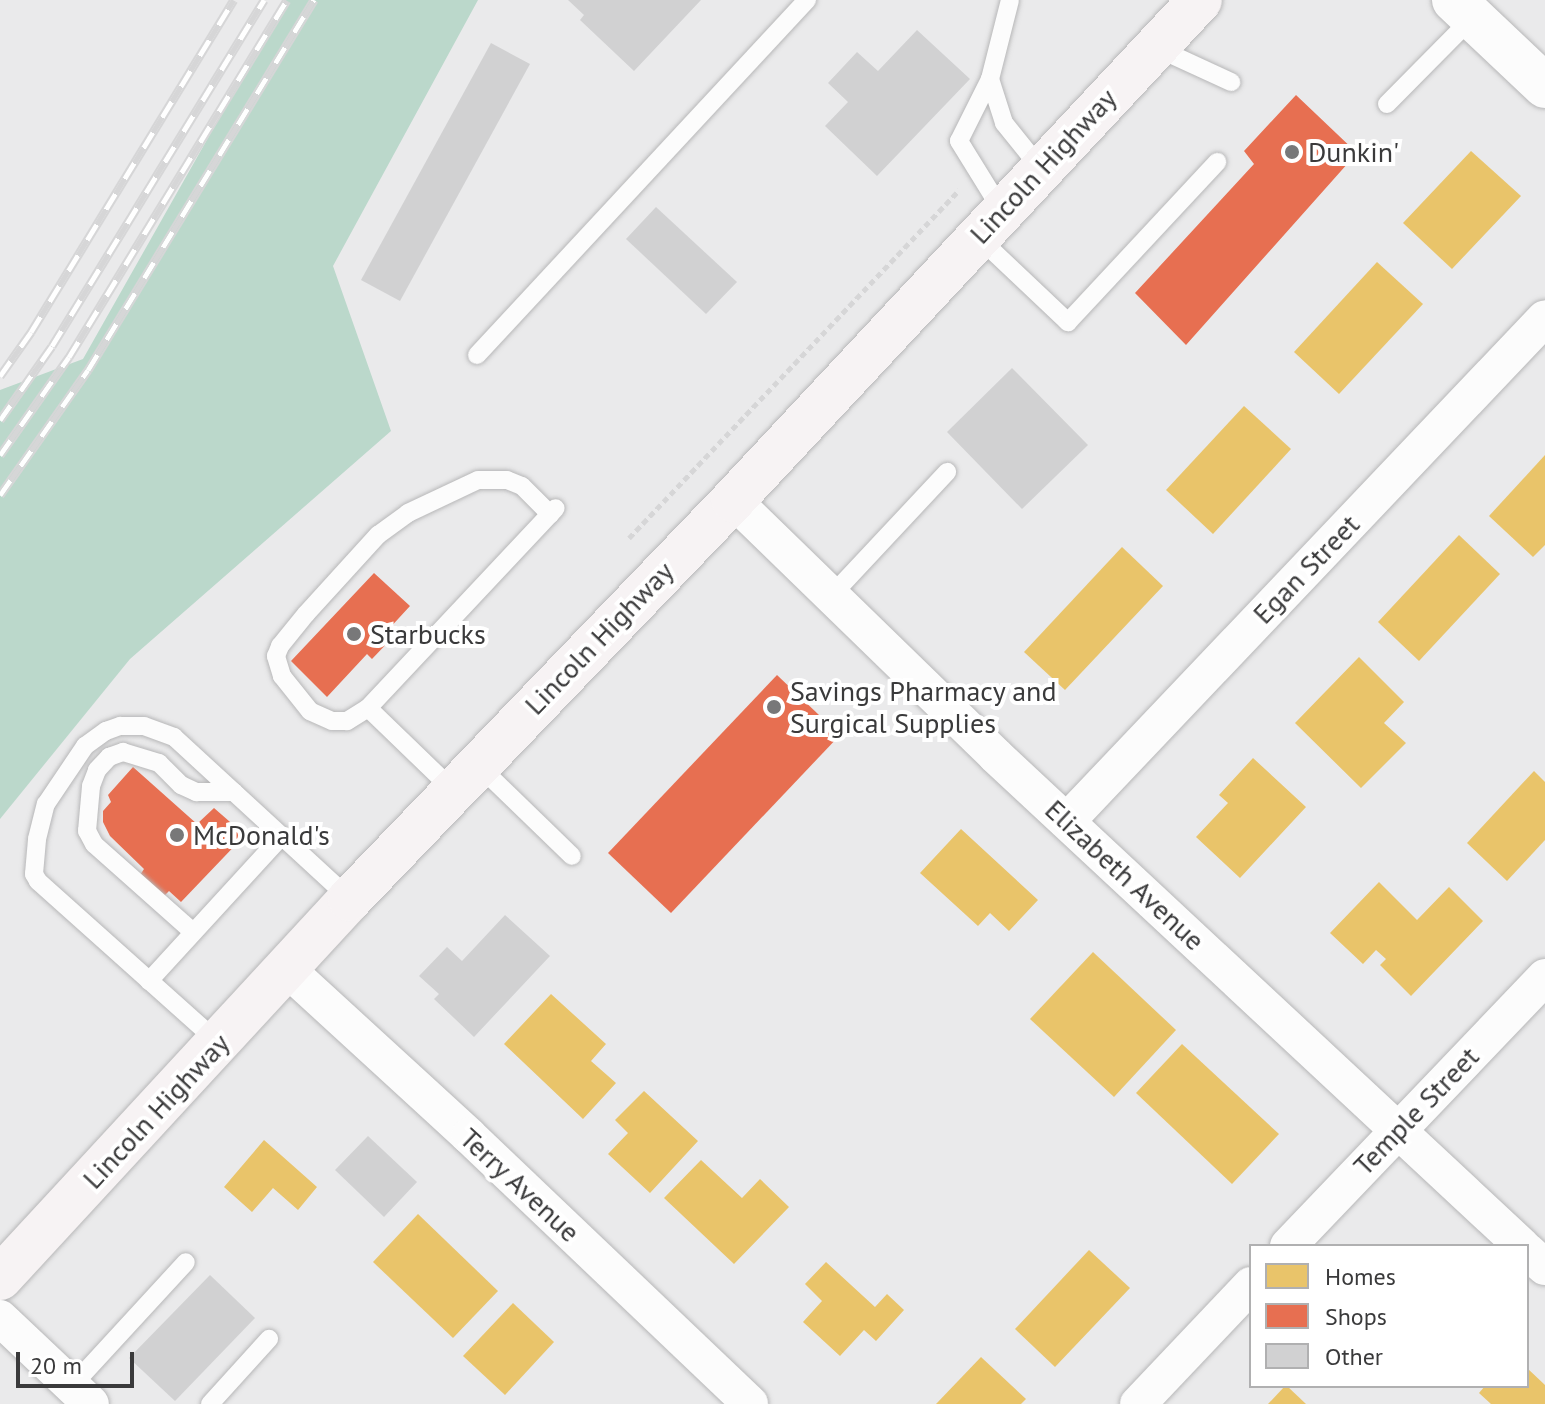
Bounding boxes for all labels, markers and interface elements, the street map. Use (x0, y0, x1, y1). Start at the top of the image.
street label: Lincoln Highway (963, 82, 1123, 250)
place label: Dunkin' (1308, 135, 1399, 169)
marker: Dunkin' (1283, 143, 1301, 161)
street label: Egan Street (1246, 508, 1366, 630)
street label: Lincoln Highway (518, 555, 680, 721)
place label: Starbucks (370, 617, 486, 651)
marker: Starbucks (345, 625, 363, 643)
place label: Savings Pharmacy and Surgical Supplies (790, 674, 1057, 740)
marker: Savings Pharmacy and Surgical Supplies (765, 698, 783, 716)
street label: Elizabeth Avenue (1038, 792, 1212, 958)
place label: McDonald's (193, 818, 330, 852)
marker: McDonald's (168, 826, 186, 844)
street label: Lincoln Highway (76, 1027, 236, 1195)
street label: Temple Street (1346, 1040, 1486, 1182)
street label: Terry Avenue (453, 1120, 587, 1250)
legend (1249, 1244, 1529, 1388)
text: Homes (1325, 1261, 1396, 1292)
text: Shops (1325, 1301, 1387, 1332)
scale bar (20, 1336, 138, 1386)
text: Other (1325, 1341, 1383, 1372)
text: 20 m (30, 1350, 82, 1381)

